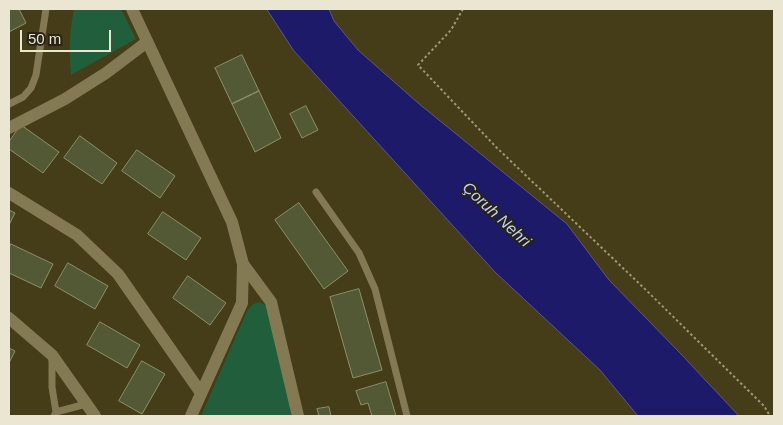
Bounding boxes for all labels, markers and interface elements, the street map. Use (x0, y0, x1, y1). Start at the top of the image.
scale bar (22, 20, 114, 52)
text: 50 m (28, 30, 61, 47)
water label: Çoruh Nehri (458, 179, 534, 251)

